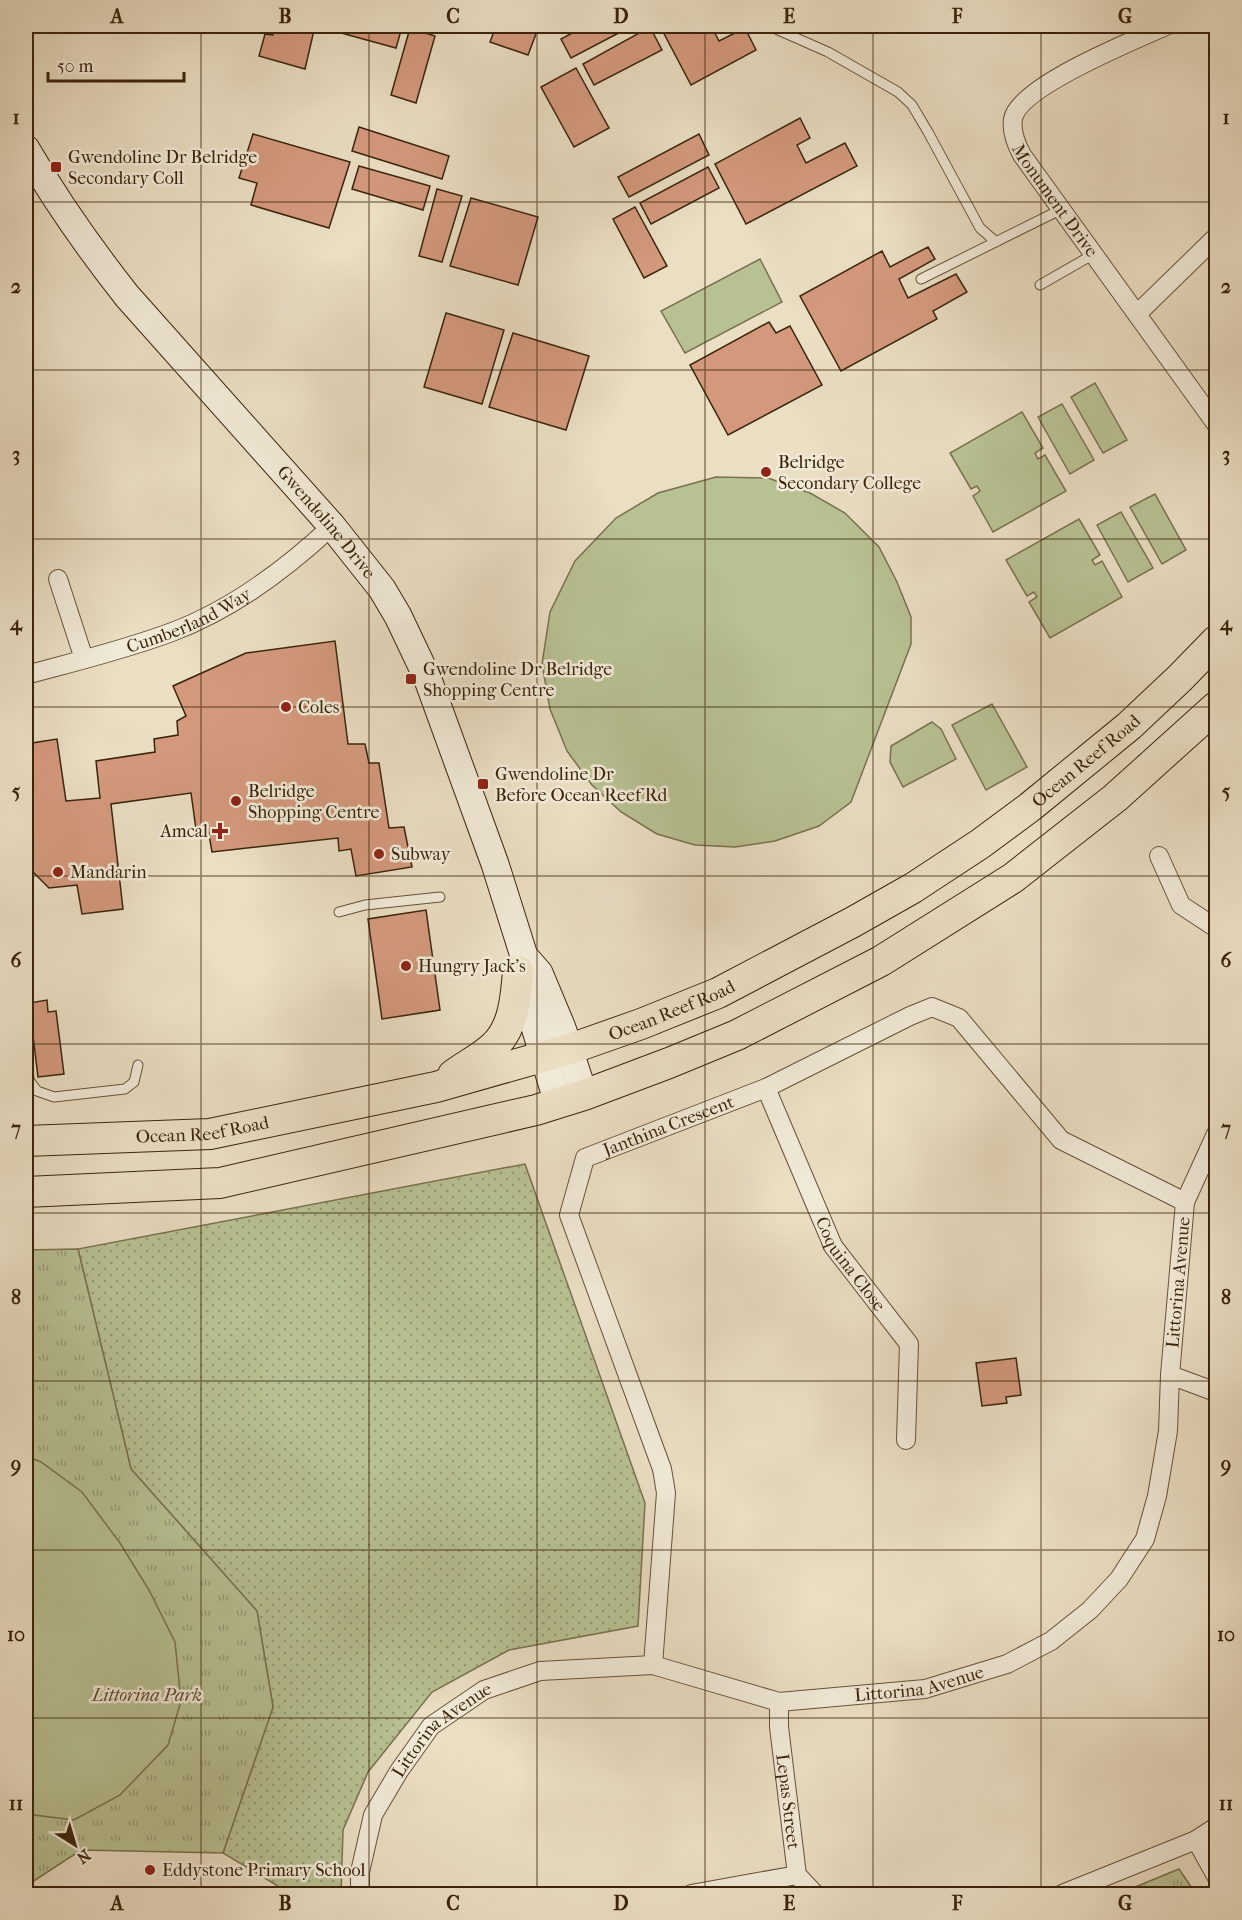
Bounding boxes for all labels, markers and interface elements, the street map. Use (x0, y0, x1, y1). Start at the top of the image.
text: A (109, 5, 125, 28)
text: B (278, 5, 292, 28)
text: C (446, 5, 460, 28)
text: D (613, 5, 629, 28)
text: E (783, 5, 795, 28)
text: F (951, 5, 963, 28)
text: G (1118, 5, 1132, 28)
scale bar (48, 45, 184, 83)
text: 50 m (57, 56, 94, 77)
text: 1 (12, 106, 20, 129)
text: 1 (1222, 106, 1230, 129)
street label: Monument Drive (1007, 141, 1102, 261)
place label: Gwendoline Dr Belridge Secondary Coll (68, 147, 257, 189)
marker: Gwendoline Dr Belridge Secondary Coll (49, 160, 63, 174)
text: 2 (11, 275, 21, 298)
text: 2 (1221, 275, 1231, 298)
text: 3 (12, 443, 20, 466)
text: 3 (1222, 443, 1230, 466)
place label: Belridge Secondary College (778, 452, 921, 494)
street label: Gwendoline Drive (272, 462, 380, 583)
marker: Belridge Secondary College (759, 465, 773, 479)
street label: Cumberland Way (124, 583, 256, 658)
text: 4 (9, 612, 23, 636)
text: 4 (1219, 612, 1233, 636)
place label: Gwendoline Dr Belridge Shopping Centre (423, 659, 612, 701)
marker: Gwendoline Dr Belridge Shopping Centre (404, 672, 418, 686)
place label: Coles (298, 697, 340, 718)
marker: Coles (279, 700, 293, 714)
street label: Ocean Reef Road (1028, 710, 1145, 812)
place label: Gwendoline Dr Before Ocean Reef Rd (495, 764, 668, 806)
marker: Gwendoline Dr Before Ocean Reef Rd (476, 777, 490, 791)
text: 5 (12, 780, 21, 803)
text: 5 (1222, 780, 1231, 803)
place label: Belridge Shopping Centre (248, 781, 379, 823)
marker: Belridge Shopping Centre (229, 794, 243, 808)
place label: Amcal (159, 821, 208, 842)
marker: Amcal (213, 824, 227, 838)
place label: Subway (391, 844, 452, 865)
marker: Subway (372, 847, 386, 861)
place label: Mandarin (70, 862, 147, 883)
marker: Mandarin (51, 865, 65, 879)
text: 6 (11, 949, 23, 972)
text: 6 (1221, 949, 1233, 972)
place label: Hungry Jack's (418, 956, 526, 977)
marker: Hungry Jack's (399, 959, 413, 973)
street label: Ocean Reef Road (606, 976, 739, 1046)
street label: Janthina Crescent (598, 1091, 737, 1162)
street label: Ocean Reef Road (135, 1112, 271, 1148)
text: 7 (10, 1117, 21, 1140)
text: 7 (1220, 1117, 1231, 1140)
street label: Coquina Close (811, 1214, 890, 1316)
street label: Littorina Avenue (1162, 1216, 1195, 1349)
text: 8 (11, 1286, 21, 1309)
text: 8 (1221, 1286, 1231, 1309)
text: 9 (10, 1454, 21, 1477)
text: 9 (1220, 1454, 1231, 1477)
text: 10 (7, 1623, 25, 1646)
text: 10 (1217, 1623, 1235, 1646)
street label: Littorina Avenue (853, 1662, 986, 1706)
street label: Littorina Avenue (388, 1678, 494, 1781)
park label: Littorina Park (90, 1685, 202, 1706)
street label: Lepas Street (771, 1753, 804, 1851)
text: 11 (9, 1792, 23, 1815)
text: 11 (1219, 1792, 1233, 1815)
north arrow (45, 1815, 105, 1875)
text: N (72, 1845, 94, 1868)
place label: Eddystone Primary School (162, 1860, 366, 1881)
marker: Eddystone Primary School (143, 1863, 157, 1877)
text: A (109, 1892, 125, 1915)
text: B (278, 1892, 292, 1915)
text: C (446, 1892, 460, 1915)
text: D (613, 1892, 629, 1915)
text: E (783, 1892, 795, 1915)
text: F (951, 1892, 963, 1915)
text: G (1118, 1892, 1132, 1915)

